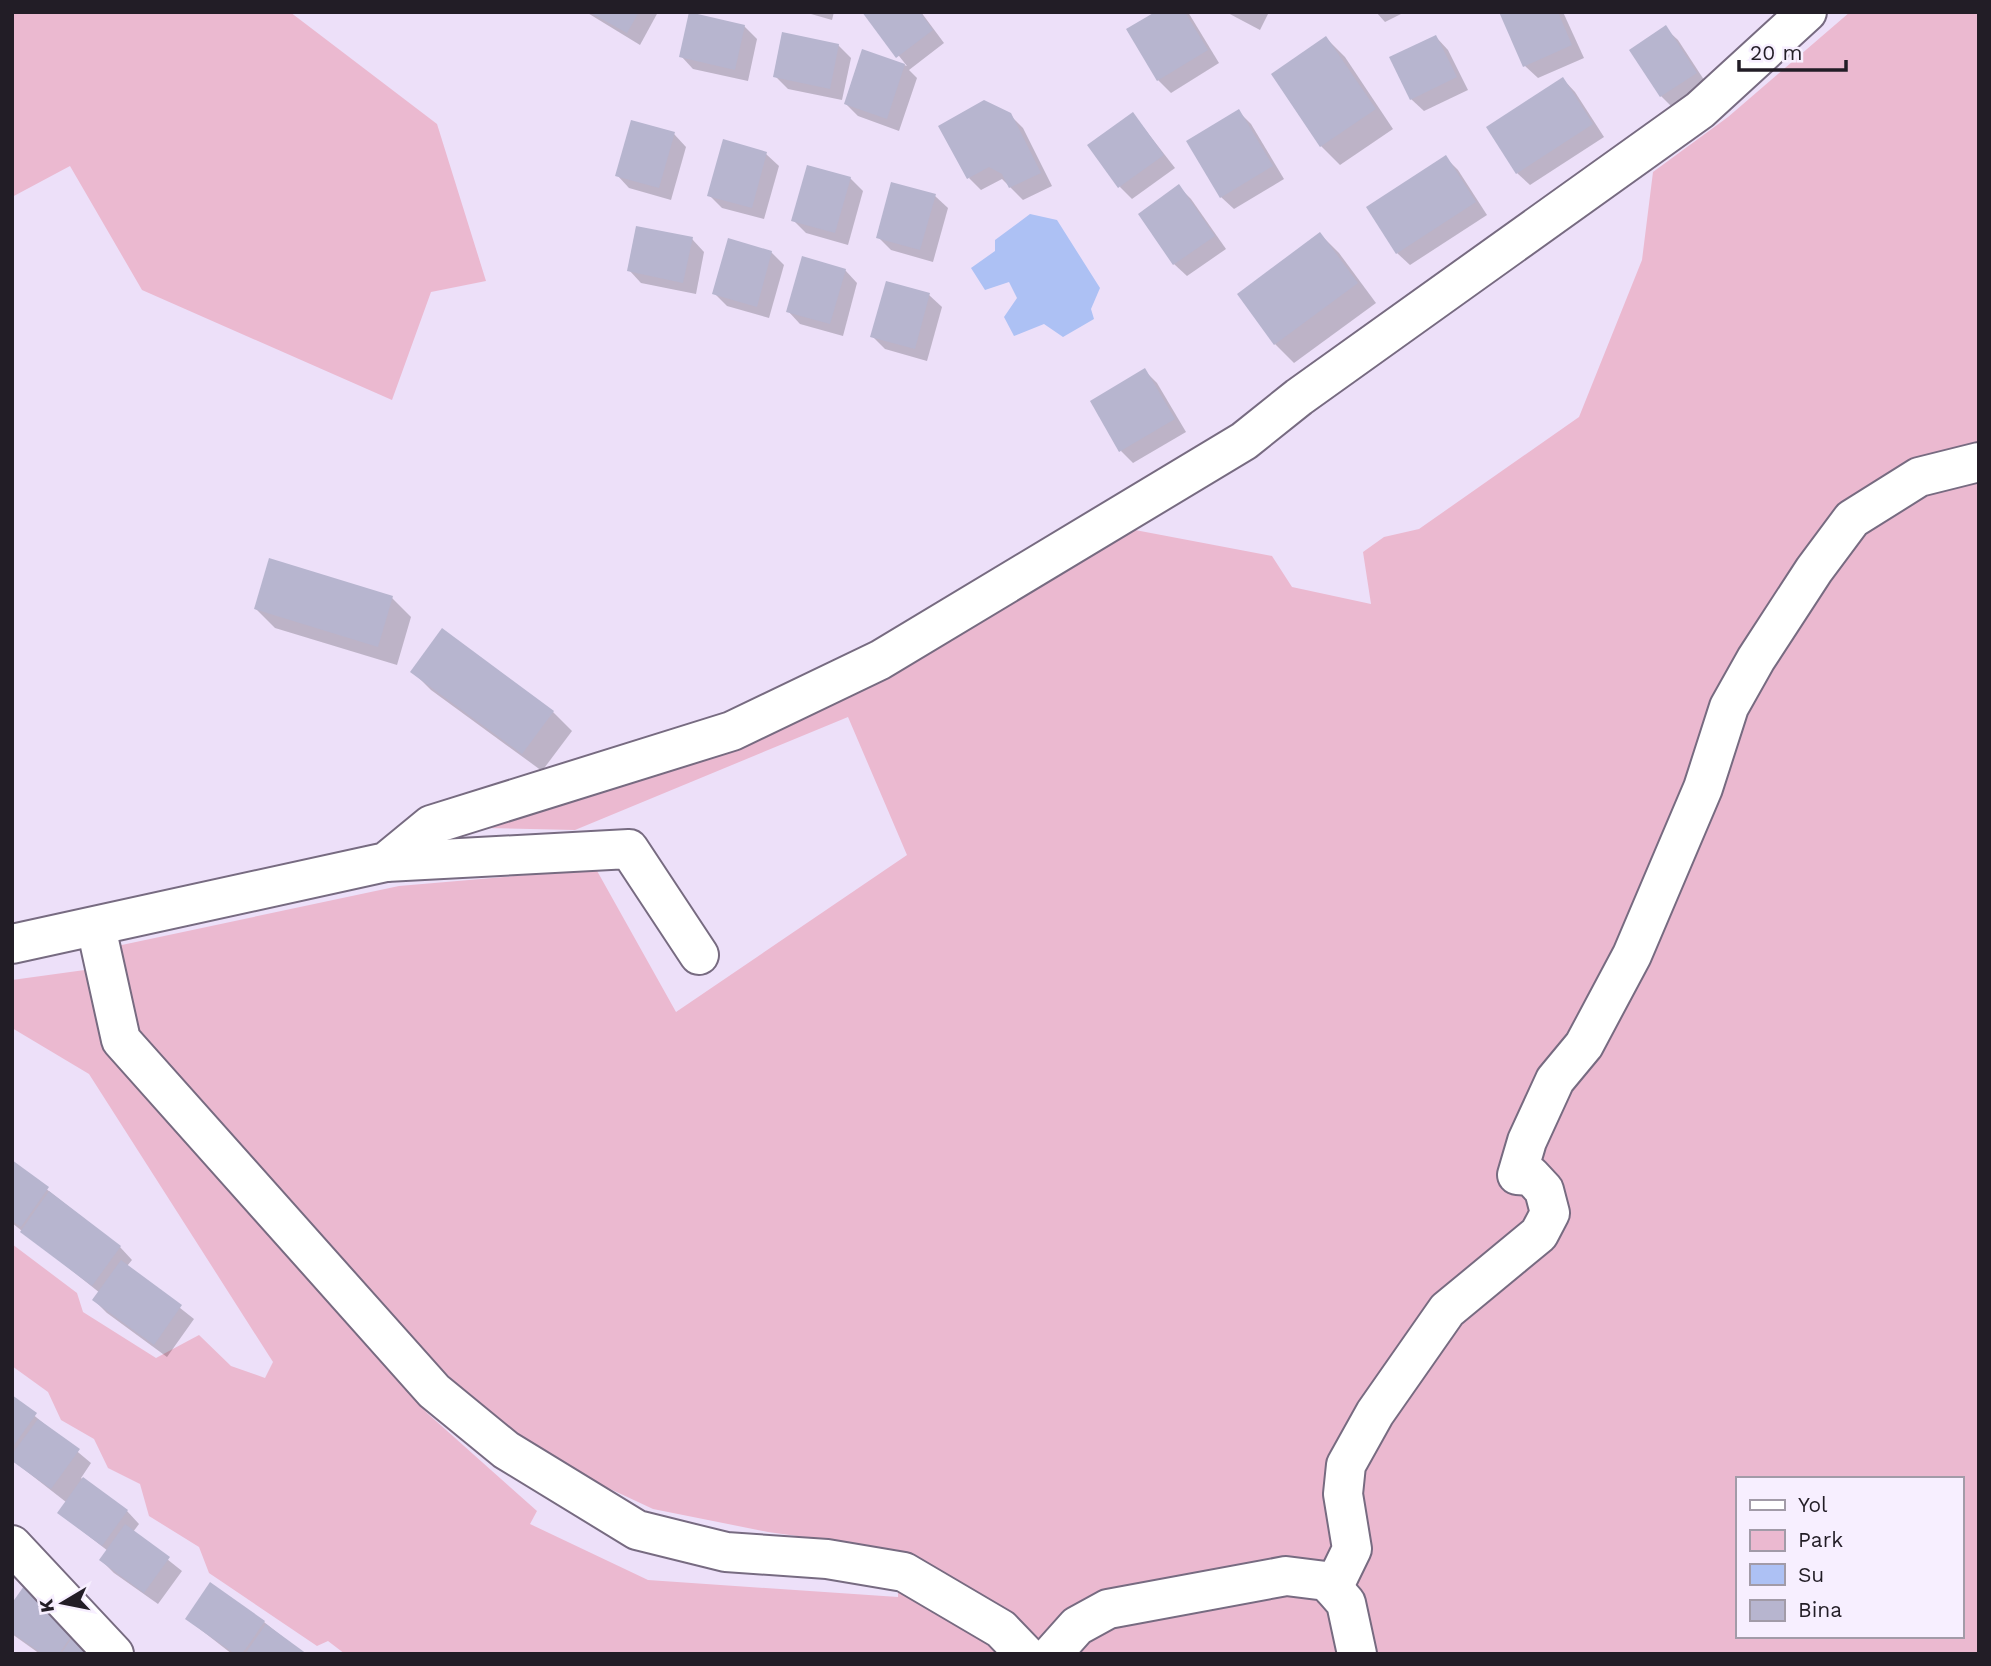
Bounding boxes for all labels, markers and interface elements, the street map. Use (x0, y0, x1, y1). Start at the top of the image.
scale bar (1739, 28, 1846, 72)
text: 20 m (1750, 40, 1802, 65)
legend (1736, 1477, 1963, 1638)
text: Yol (1798, 1492, 1828, 1517)
text: Park (1798, 1527, 1843, 1552)
text: Su (1798, 1562, 1824, 1587)
north arrow (28, 1568, 98, 1638)
text: K (34, 1597, 59, 1614)
text: Bina (1798, 1597, 1842, 1622)

